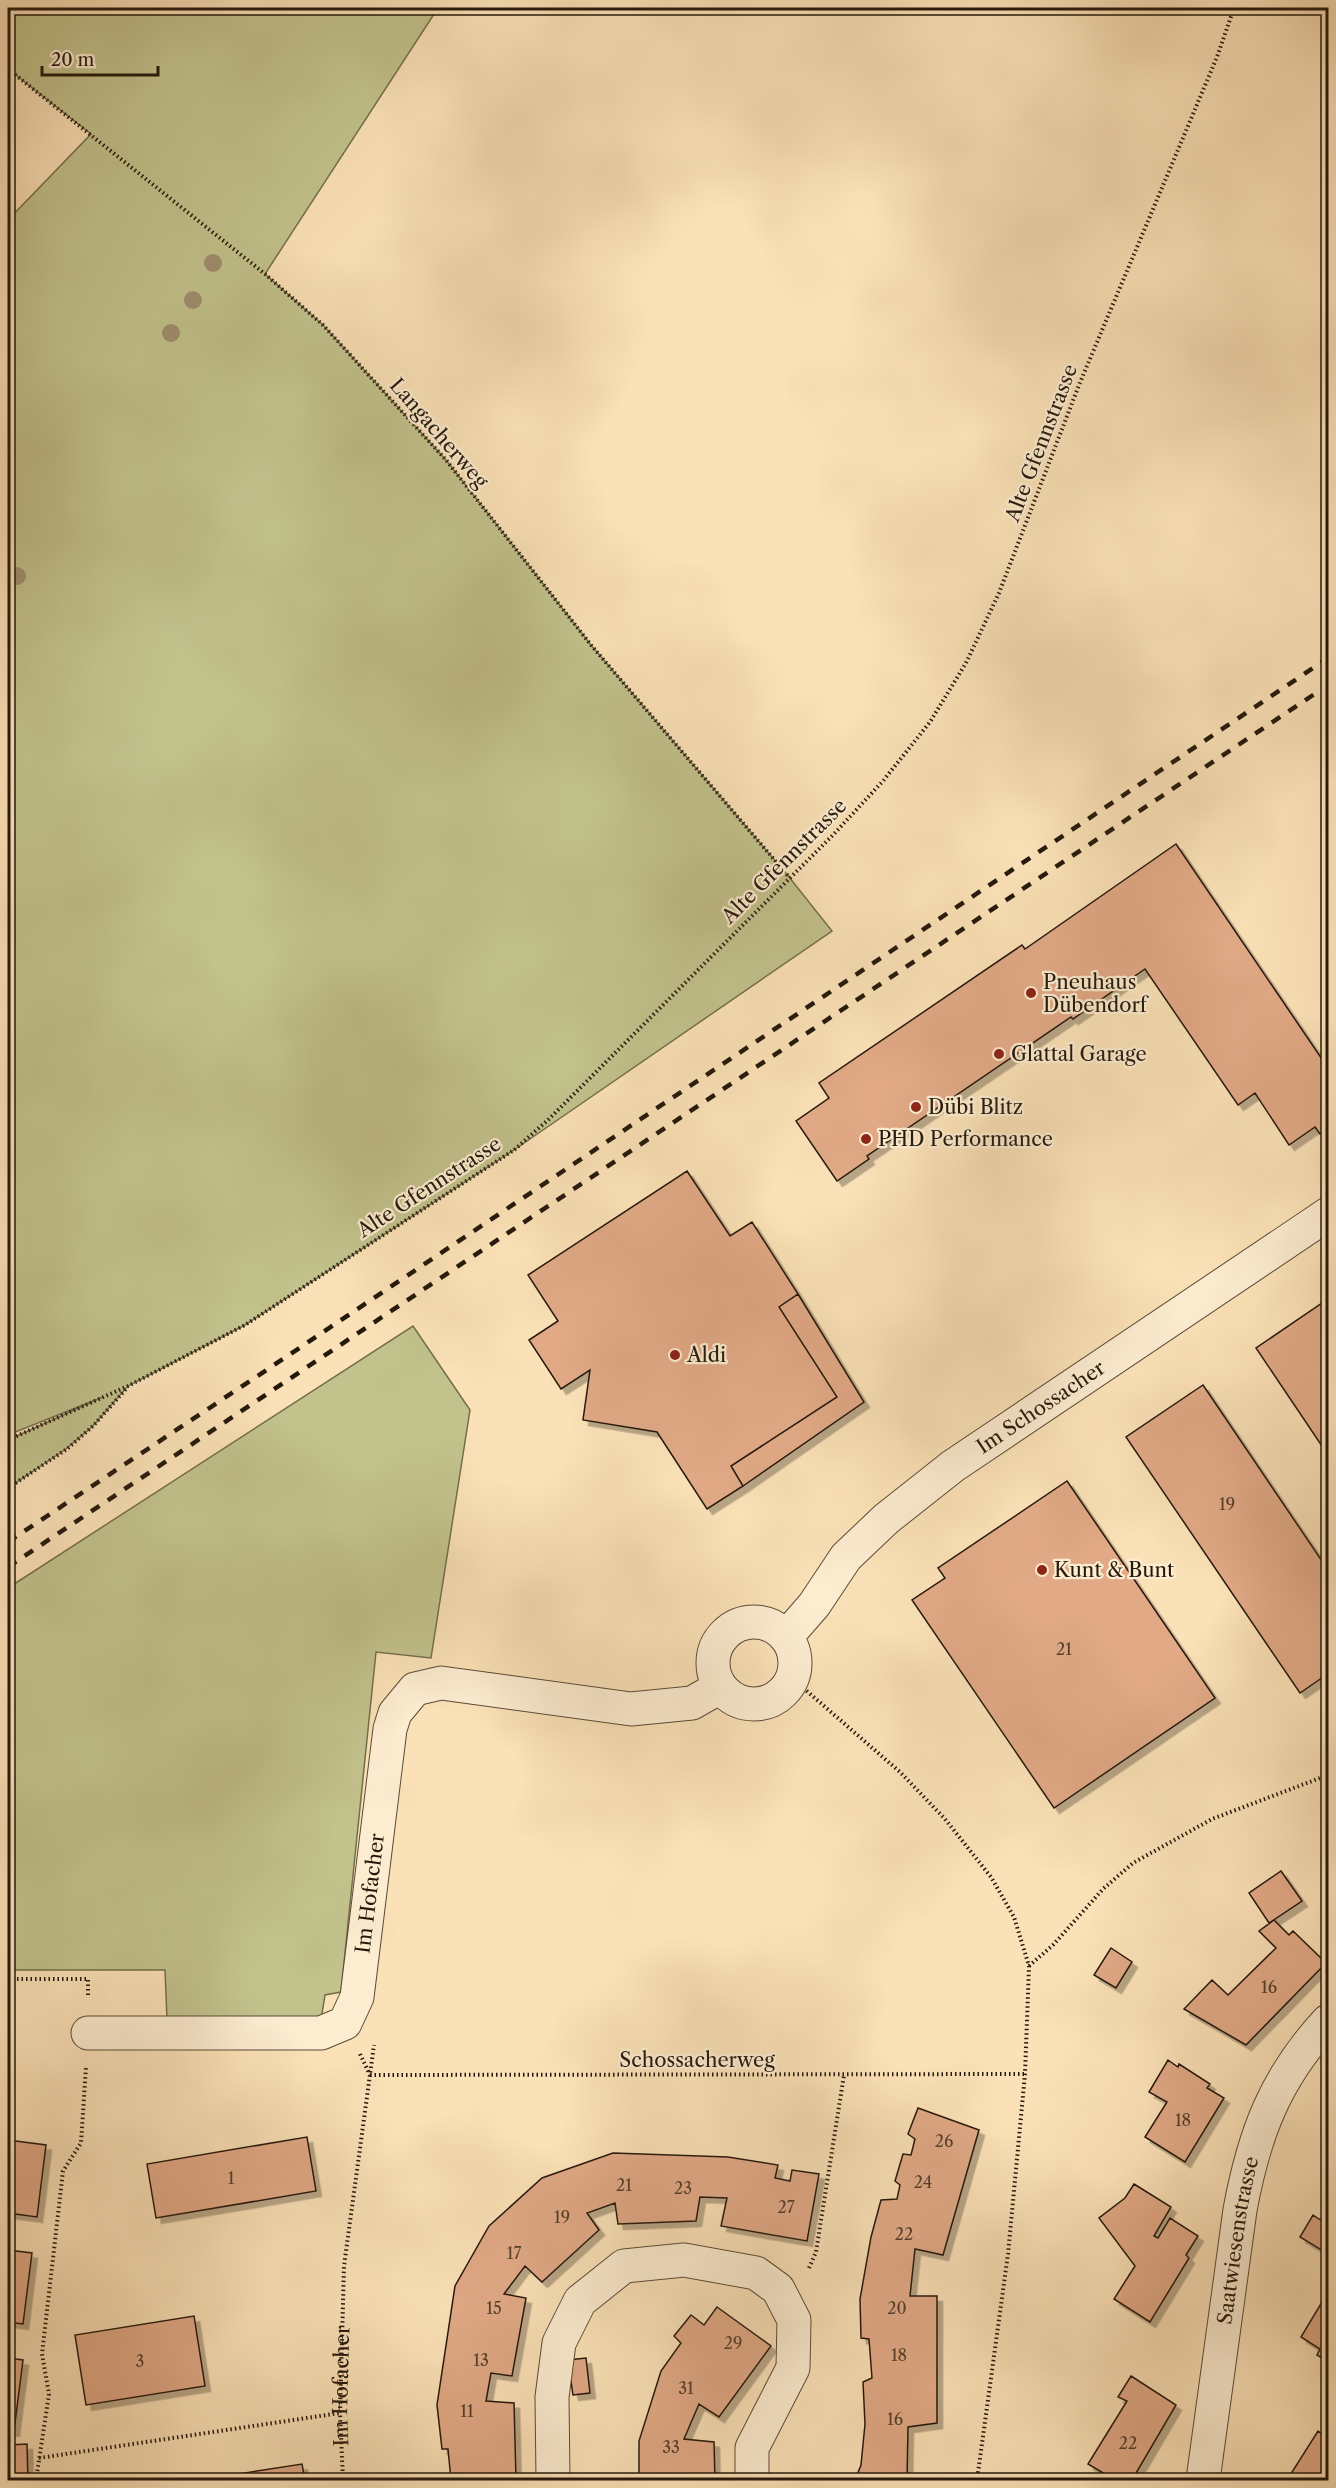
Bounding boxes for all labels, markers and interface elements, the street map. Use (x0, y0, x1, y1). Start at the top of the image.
scale bar (42, 39, 158, 77)
text: 20 m (51, 49, 95, 71)
street label: Alte Gfennstrasse (1000, 361, 1082, 526)
street label: Langacherweg (385, 373, 493, 493)
street label: Alte Gfennstrasse (716, 794, 851, 929)
place label: Pneuhaus Dübendorf (1043, 970, 1150, 1017)
marker: Pneuhaus Dübendorf (1024, 986, 1038, 1000)
place label: Glattal Garage (1011, 1042, 1147, 1066)
marker: Glattal Garage (992, 1047, 1006, 1061)
place label: Dübi Blitz (928, 1095, 1023, 1119)
marker: Dübi Blitz (909, 1100, 923, 1114)
place label: PHD Performance (878, 1127, 1053, 1151)
street label: Alte Gfennstrasse (352, 1132, 505, 1243)
marker: PHD Performance (859, 1132, 873, 1146)
place label: Aldi (686, 1343, 726, 1367)
marker: Aldi (668, 1348, 682, 1362)
street label: Im Schossacher (972, 1355, 1110, 1459)
house number: 19 (1219, 1494, 1235, 1514)
place label: Kunt & Bunt (1054, 1558, 1174, 1582)
marker: Kunt & Bunt (1035, 1563, 1049, 1577)
house number: 21 (1056, 1639, 1072, 1659)
street label: Im Hofacher (350, 1831, 389, 1955)
house number: 16 (1261, 1977, 1277, 1997)
street label: Schossacherweg (619, 2048, 775, 2072)
house number: 18 (1175, 2110, 1191, 2130)
house number: 26 (935, 2131, 953, 2151)
street label: Saatwiesenstrasse (1212, 2154, 1264, 2326)
house number: 1 (228, 2168, 235, 2188)
house number: 24 (914, 2172, 932, 2192)
house number: 21 (616, 2175, 632, 2195)
house number: 23 (674, 2178, 692, 2198)
house number: 27 (777, 2197, 795, 2217)
house number: 19 (554, 2207, 570, 2227)
house number: 22 (895, 2224, 913, 2244)
house number: 17 (507, 2243, 521, 2263)
house number: 15 (486, 2298, 502, 2318)
house number: 20 (887, 2298, 907, 2318)
street label: Im Hofacher (328, 2325, 354, 2447)
house number: 29 (724, 2333, 742, 2353)
house number: 18 (891, 2345, 907, 2365)
house number: 13 (473, 2350, 489, 2370)
house number: 3 (136, 2351, 144, 2371)
house number: 31 (678, 2378, 694, 2398)
house number: 11 (460, 2401, 474, 2421)
house number: 16 (887, 2409, 903, 2429)
house number: 22 (1119, 2433, 1137, 2453)
house number: 33 (662, 2437, 680, 2457)

